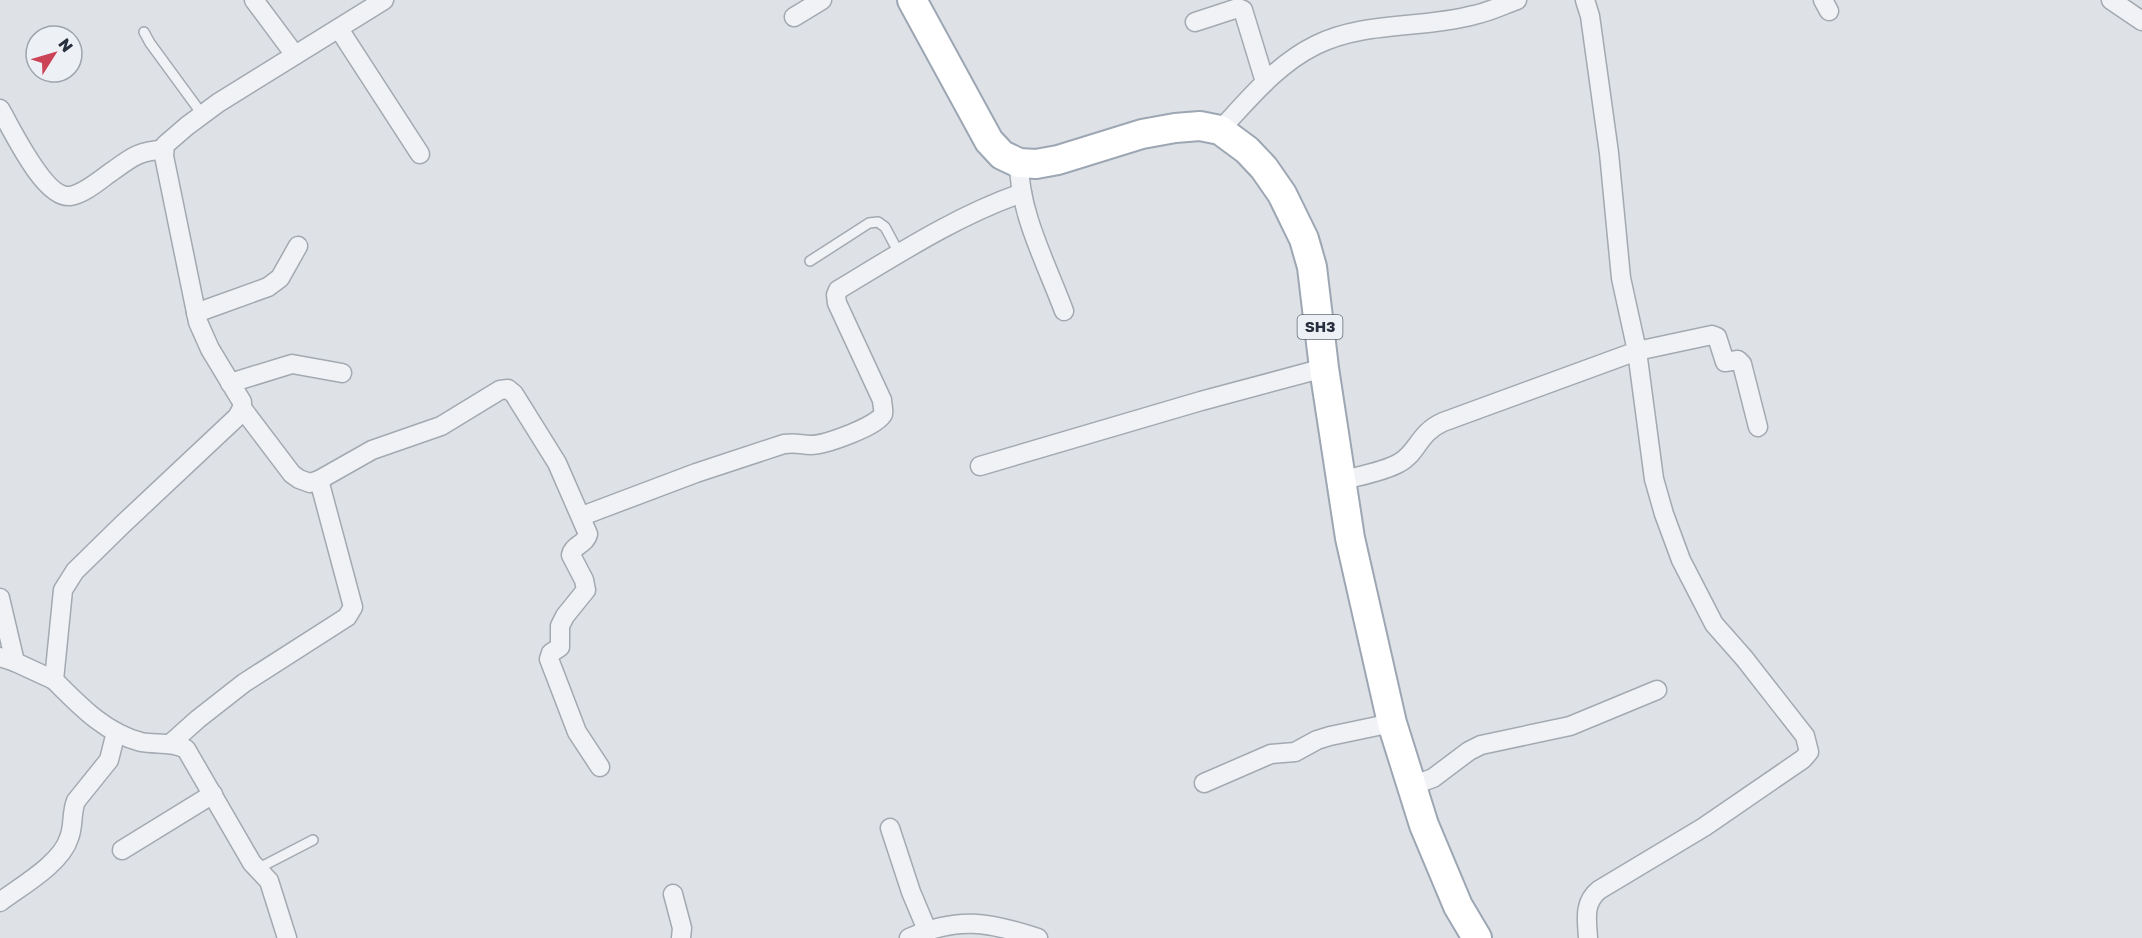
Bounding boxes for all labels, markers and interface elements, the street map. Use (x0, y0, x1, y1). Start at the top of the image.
north arrow (24, 24, 84, 84)
text: N (54, 34, 78, 56)
road number: SH3 (1298, 315, 1342, 339)

